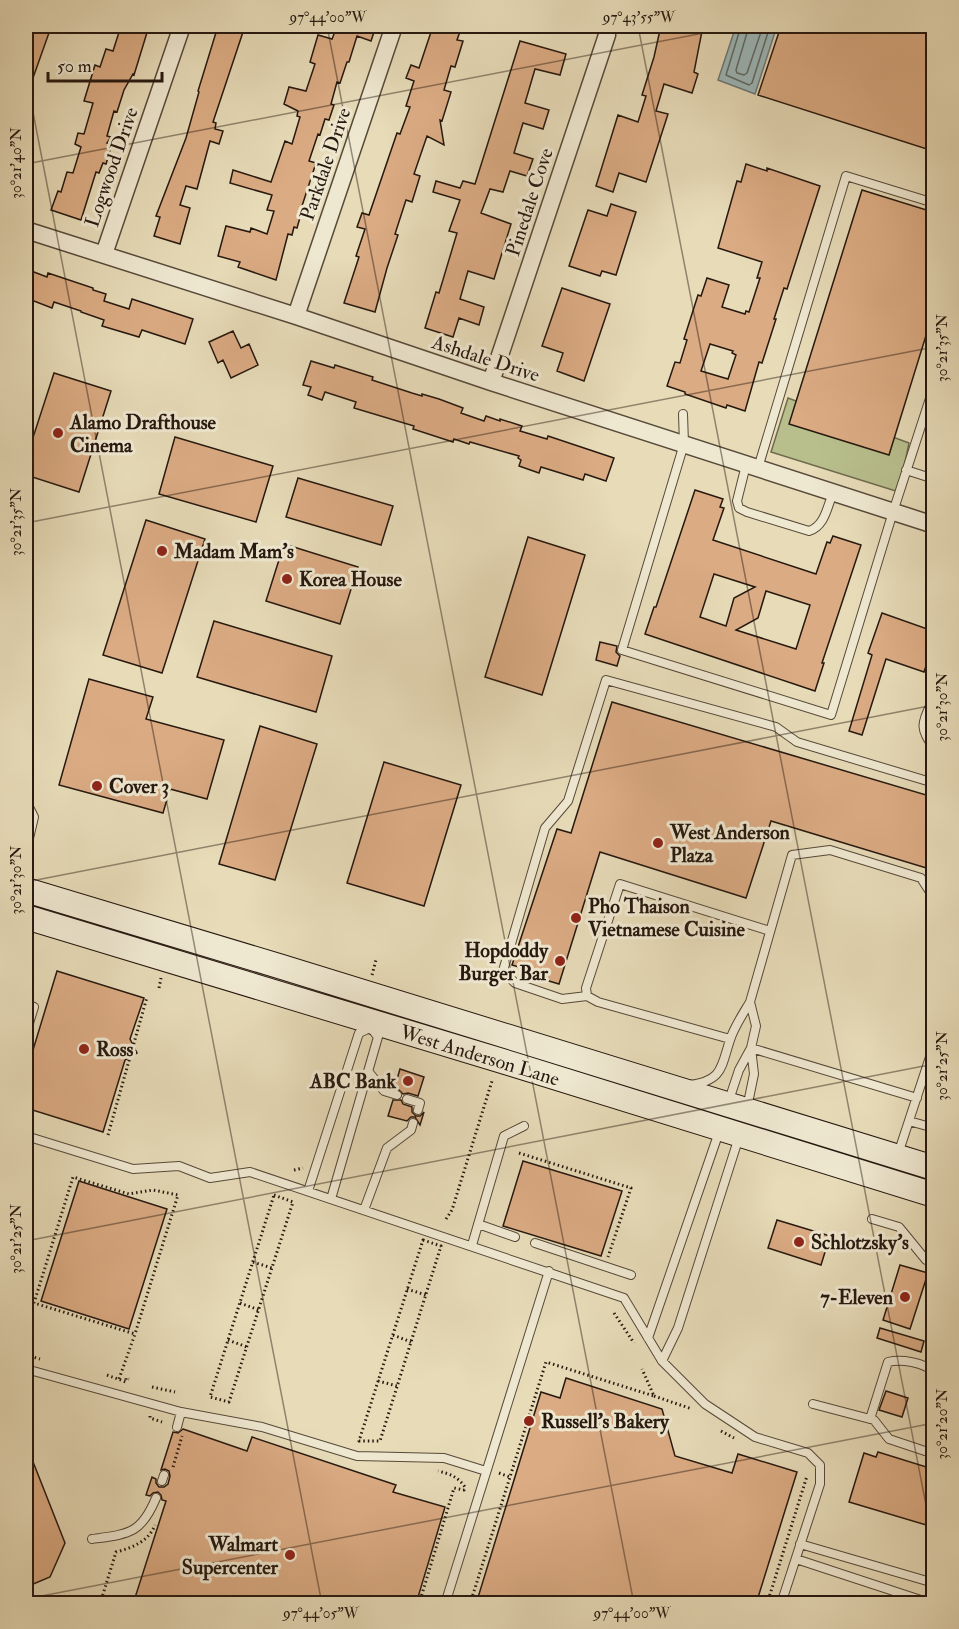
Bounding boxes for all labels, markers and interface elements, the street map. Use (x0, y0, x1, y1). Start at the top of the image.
text: 97°44'00"W (288, 8, 367, 27)
text: 97°43'55"W (602, 8, 676, 27)
scale bar (48, 45, 162, 83)
text: 50 m (57, 55, 92, 78)
street label: Logwood Drive (79, 104, 144, 231)
street label: Parkdale Drive (295, 105, 356, 224)
text: 30°21'40"N (7, 127, 26, 199)
street label: Pinedale Cove (500, 145, 559, 259)
text: 30°21'35"N (933, 313, 952, 382)
street label: Ashdale Drive (428, 329, 543, 388)
place label: Alamo Drafthouse Cinema (69, 410, 217, 458)
marker: Alamo Drafthouse Cinema (51, 426, 65, 440)
text: 30°21'35"N (7, 487, 26, 556)
place label: Madam Mam's (173, 539, 294, 564)
marker: Madam Mam's (155, 544, 169, 558)
place label: Korea House (299, 567, 402, 592)
marker: Korea House (280, 572, 294, 586)
text: 30°21'30"N (933, 672, 952, 741)
place label: Cover 3 (109, 774, 169, 799)
marker: Cover 3 (90, 779, 104, 793)
place label: West Anderson Plaza (669, 820, 791, 868)
marker: West Anderson Plaza (651, 836, 665, 850)
text: 30°21'30"N (7, 845, 26, 914)
place label: Pho Thaison Vietnamese Cuisine (587, 894, 746, 942)
marker: Pho Thaison Vietnamese Cuisine (569, 911, 583, 925)
place label: Hopdoddy Burger Bar (459, 938, 549, 987)
marker: Hopdoddy Burger Bar (553, 954, 567, 968)
street label: West Anderson Lane (396, 1019, 563, 1092)
text: 30°21'25"N (933, 1031, 952, 1101)
place label: Ross (96, 1037, 134, 1062)
marker: Ross (77, 1042, 91, 1056)
place label: ABC Bank (309, 1069, 396, 1094)
marker: ABC Bank (401, 1074, 415, 1088)
text: 30°21'25"N (7, 1204, 26, 1274)
place label: Schlotzsky's (811, 1230, 909, 1256)
marker: Schlotzsky's (792, 1235, 806, 1249)
place label: 7-Eleven (820, 1285, 894, 1310)
marker: 7-Eleven (898, 1290, 912, 1304)
text: 30°21'20"N (933, 1388, 952, 1459)
place label: Russell's Bakery (541, 1409, 670, 1435)
marker: Russell's Bakery (522, 1414, 536, 1428)
place label: Walmart Supercenter (182, 1532, 279, 1581)
marker: Walmart Supercenter (283, 1548, 297, 1562)
text: 97°44'05"W (282, 1604, 360, 1623)
text: 97°44'00"W (592, 1604, 671, 1623)

